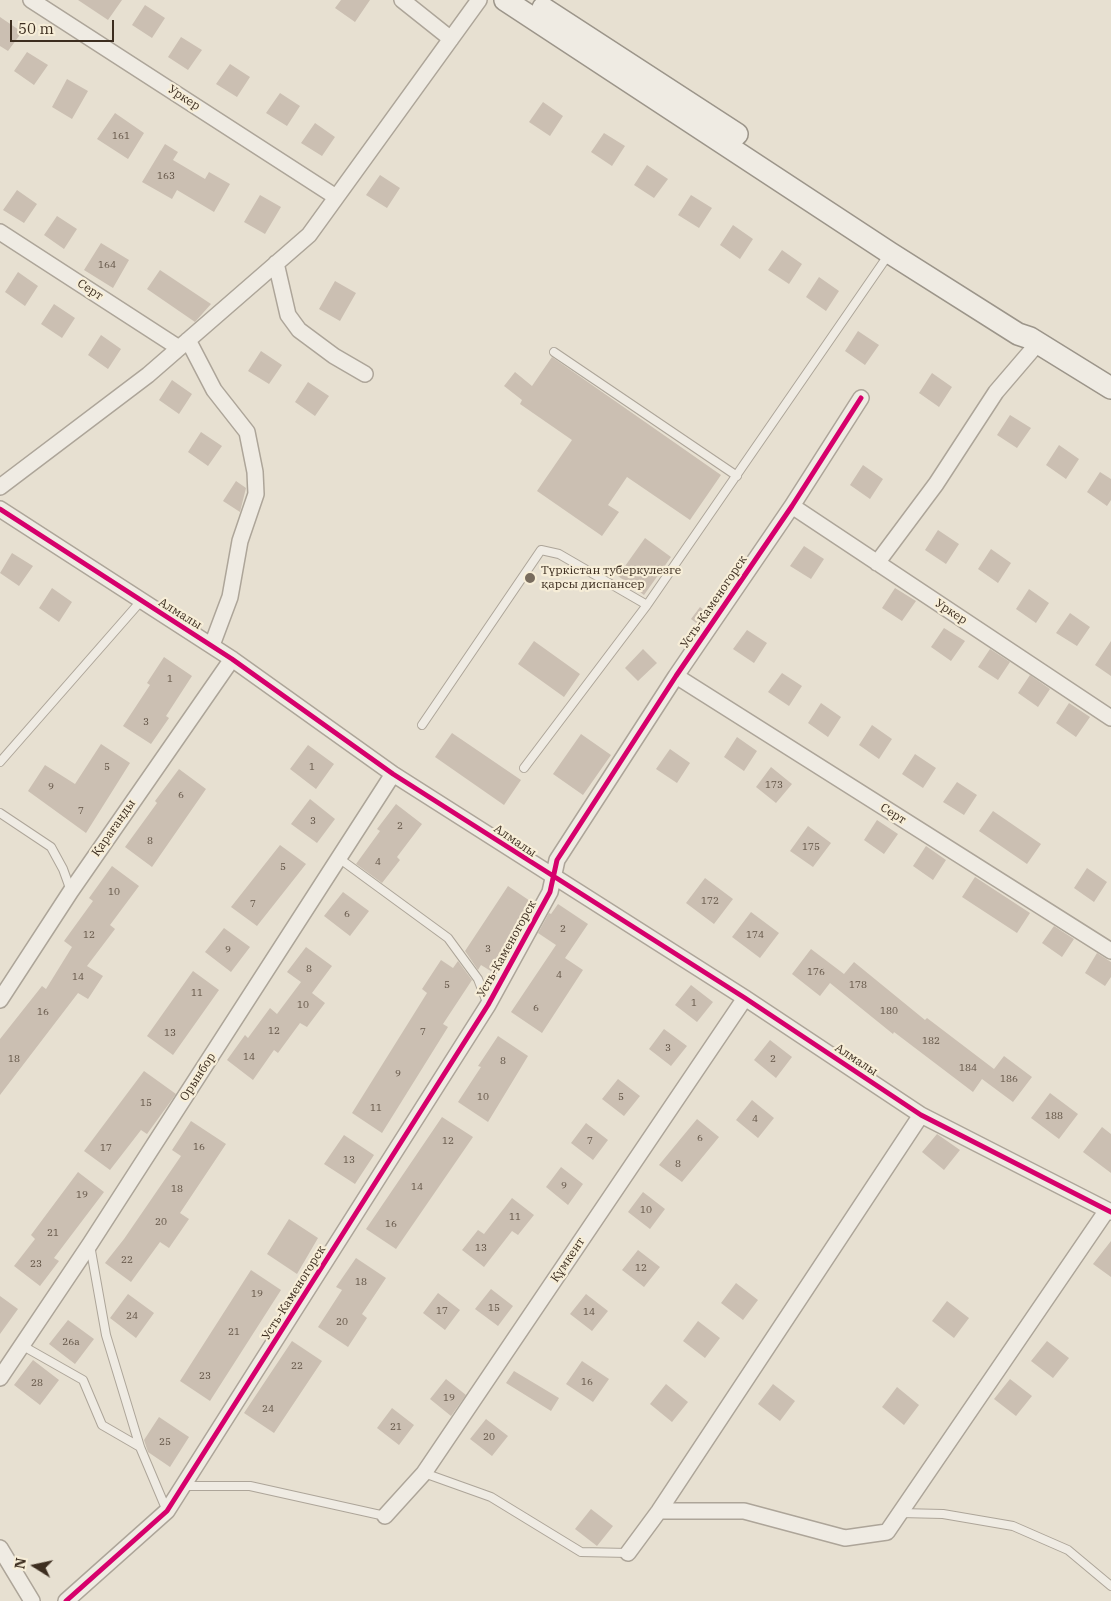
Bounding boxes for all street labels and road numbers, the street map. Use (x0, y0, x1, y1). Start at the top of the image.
street label: Уркер (165, 82, 203, 114)
street label: Серт (74, 276, 106, 304)
street label: Усть-Каменогорск (678, 553, 750, 651)
street label: Алмалы (156, 595, 204, 633)
street label: Уркер (932, 596, 970, 628)
street label: Қарағанды (89, 797, 139, 859)
street label: Серт (877, 801, 909, 827)
street label: Алмалы (491, 822, 539, 860)
street label: Усть-Каменогорск (474, 898, 540, 1000)
street label: Алмалы (832, 1041, 880, 1079)
street label: Орынбор (177, 1050, 219, 1104)
street label: Құмкент (548, 1235, 588, 1285)
street label: Усть-Каменогорск (259, 1243, 329, 1343)

